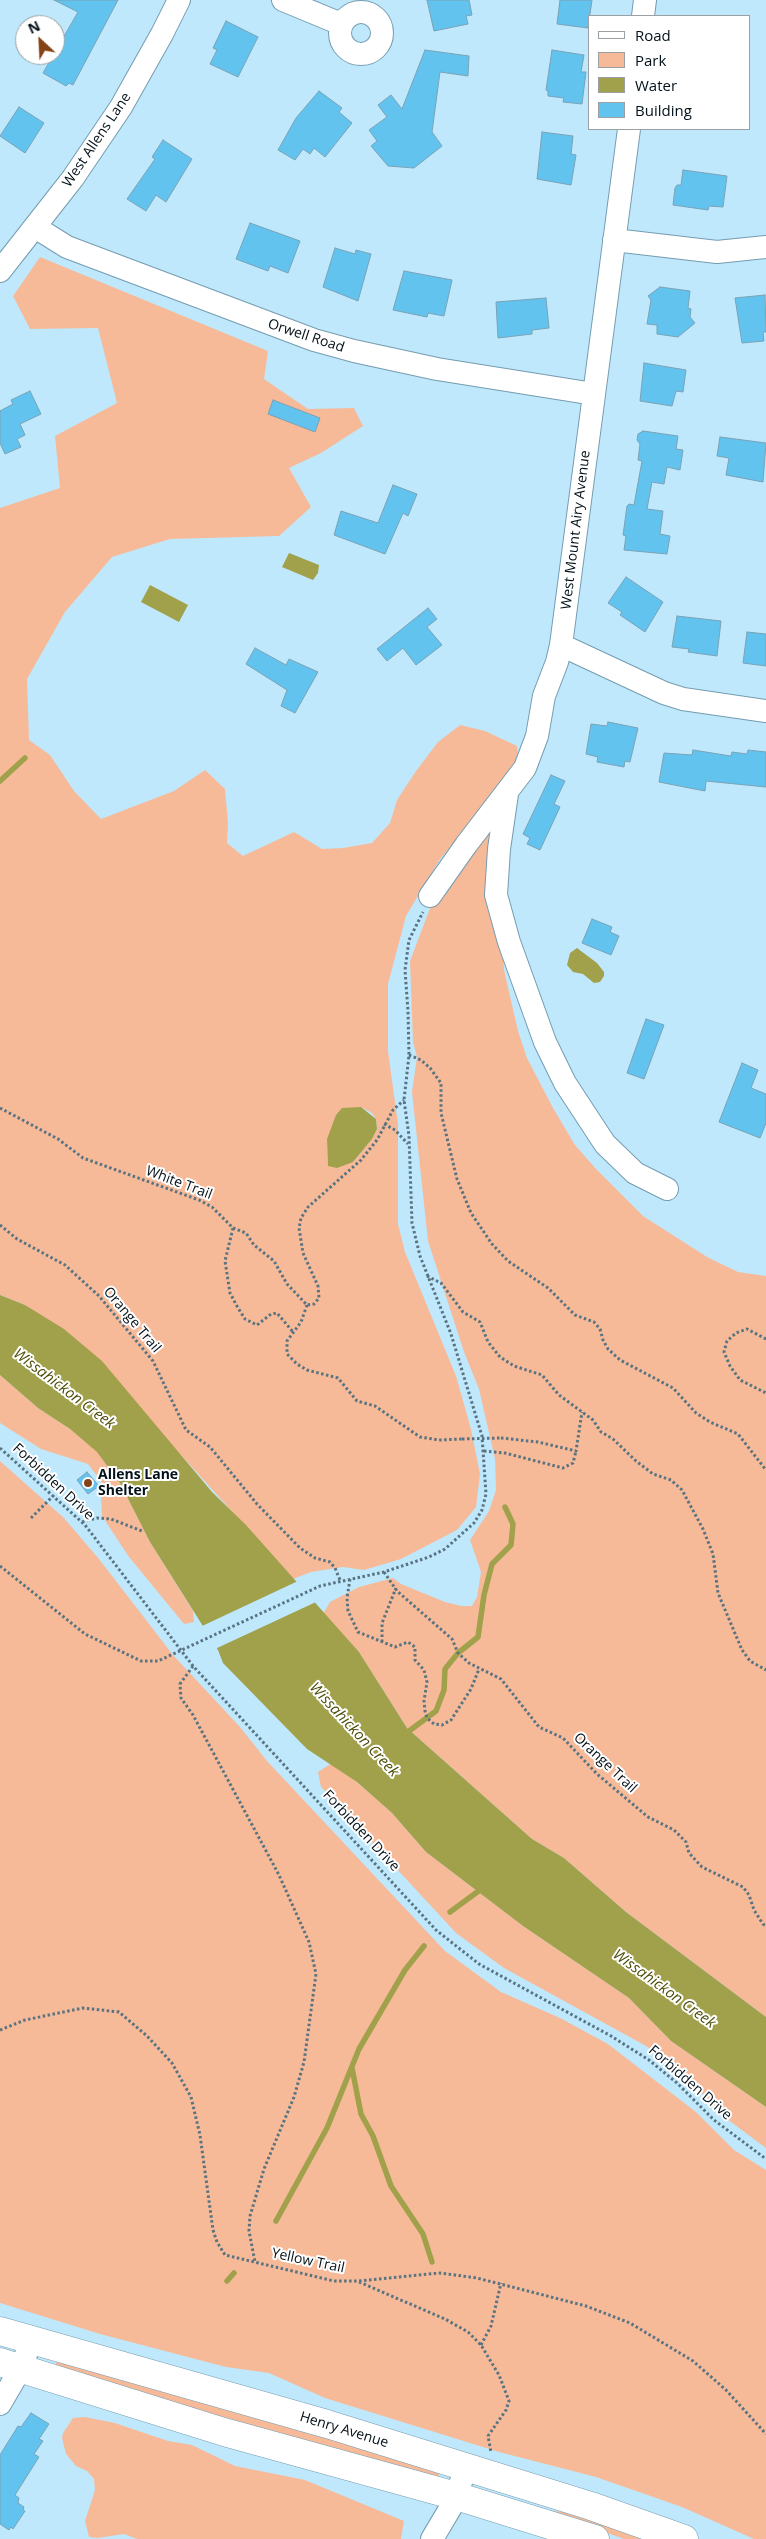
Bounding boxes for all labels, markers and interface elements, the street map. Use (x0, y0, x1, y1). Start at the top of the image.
north arrow (15, 15, 65, 65)
legend (588, 15, 751, 130)
text: N (25, 16, 43, 38)
text: Road (635, 25, 671, 45)
text: Park (635, 50, 666, 70)
text: Water (635, 75, 677, 95)
street label: West Allens Lane (59, 90, 135, 190)
text: Building (635, 100, 692, 120)
street label: Orwell Road (266, 316, 346, 356)
street label: West Mount Airy Avenue (558, 449, 594, 611)
street label: White Trail (143, 1163, 215, 1203)
street label: Orange Trail (100, 1284, 164, 1356)
water label: Wissahickon Creek (10, 1345, 118, 1433)
street label: Forbidden Drive (9, 1440, 97, 1524)
place label: Allens Lane Shelter (98, 1467, 178, 1500)
marker: Allens Lane Shelter (82, 1477, 94, 1489)
water label: Wissahickon Creek (306, 1679, 402, 1781)
street label: Orange Trail (570, 1729, 640, 1797)
street label: Forbidden Drive (319, 1787, 403, 1875)
water label: Wissahickon Creek (609, 1946, 719, 2032)
street label: Forbidden Drive (645, 2042, 735, 2124)
street label: Yellow Trail (270, 2245, 346, 2277)
street label: Henry Avenue (298, 2409, 390, 2451)

